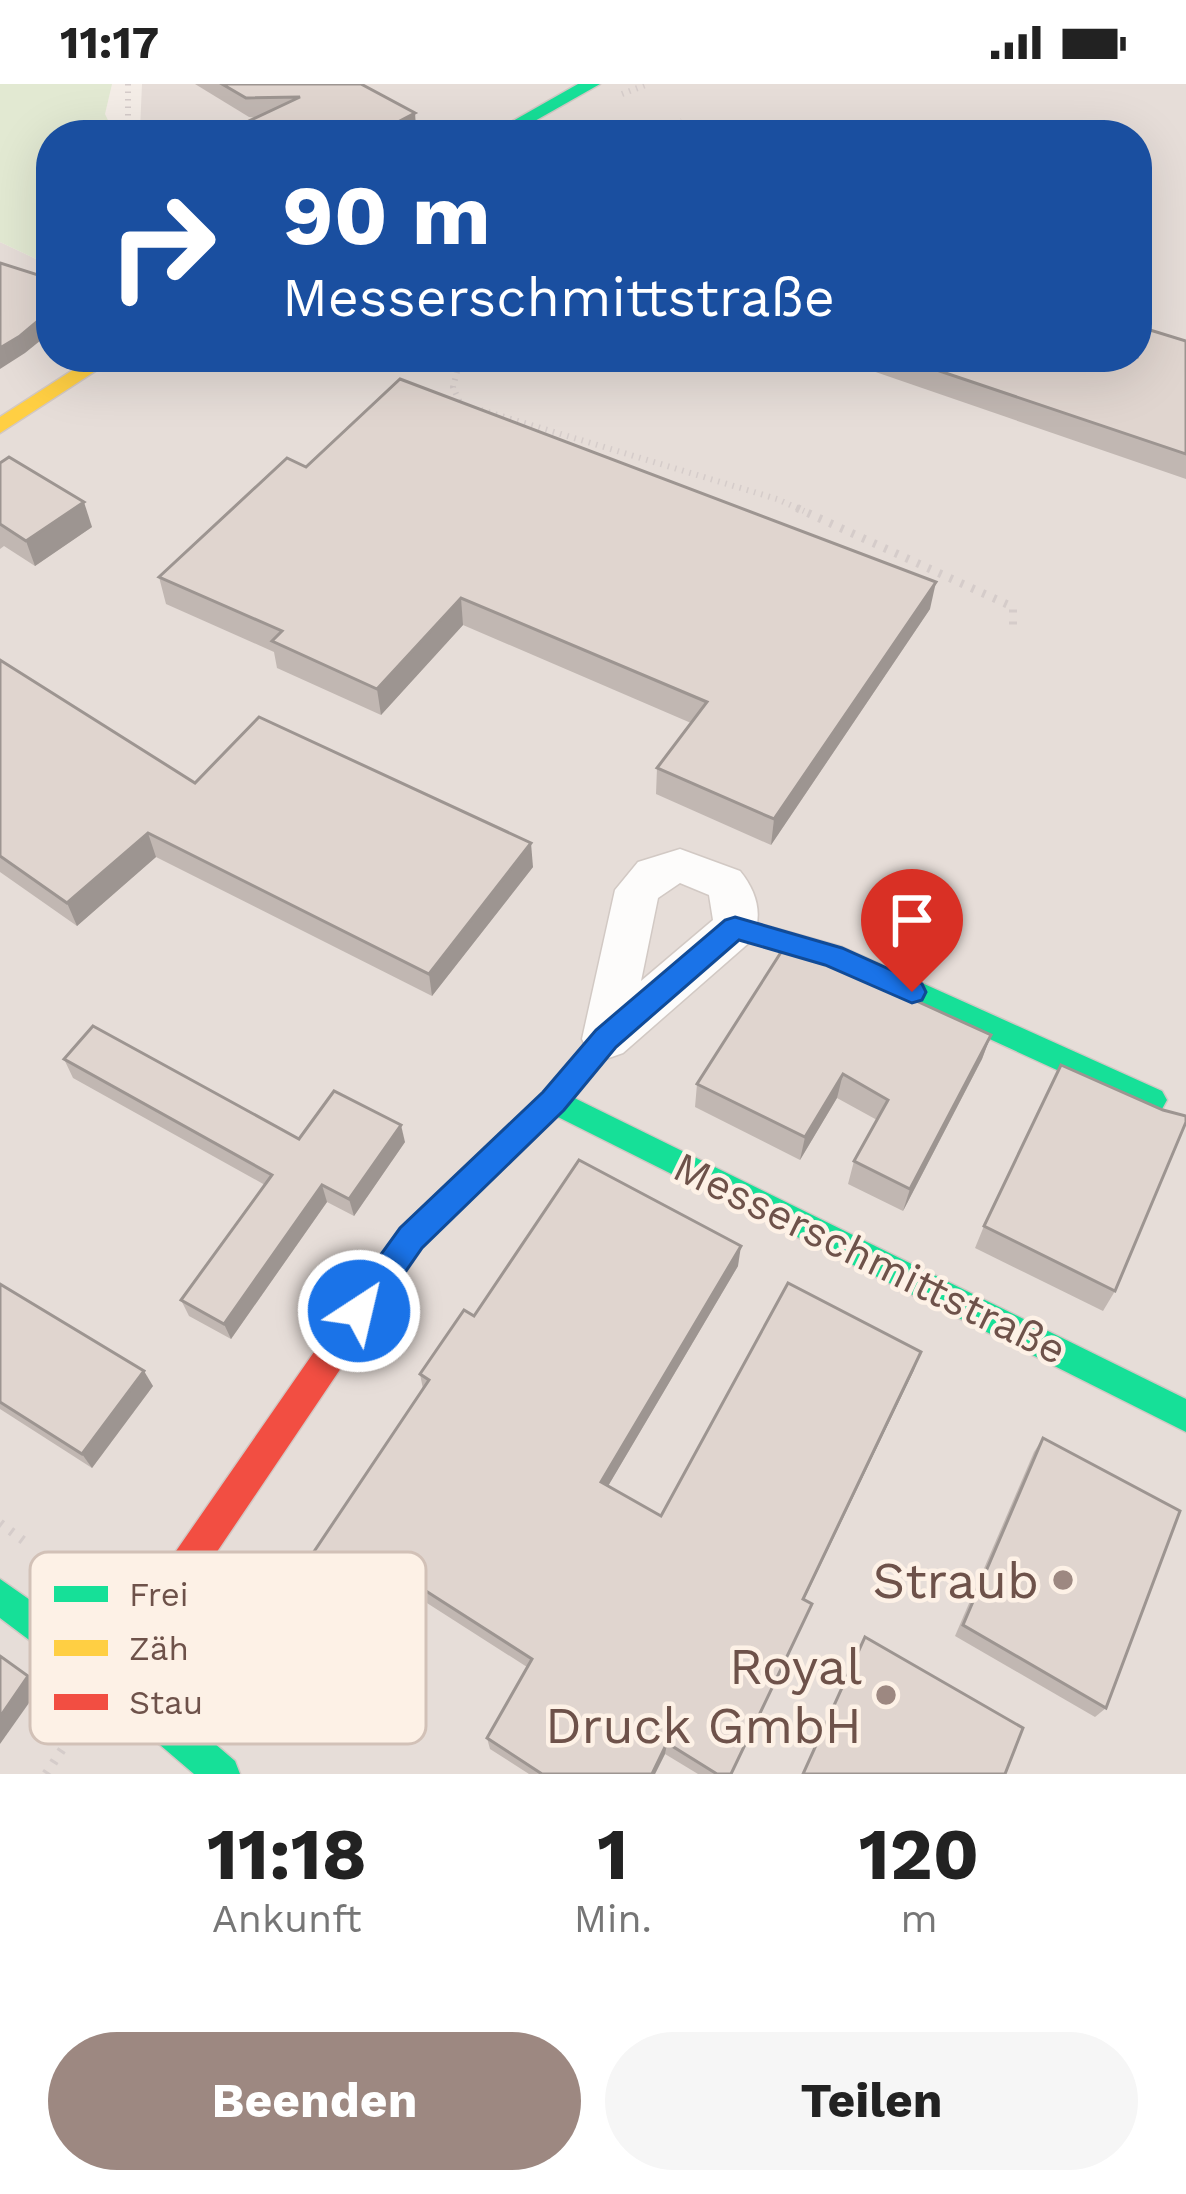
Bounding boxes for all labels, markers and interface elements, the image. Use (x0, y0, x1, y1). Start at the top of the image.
text: 11:17 (60, 16, 159, 69)
text: 90 m (282, 166, 491, 264)
icon: right (84, 168, 240, 324)
text: Messerschmittstraße (282, 266, 835, 329)
pin (861, 869, 963, 992)
icon: arrive (879, 887, 945, 953)
street label: Messerschmittstraße (666, 1142, 1074, 1374)
position arrow (296, 1248, 422, 1374)
place label: Straub (873, 1551, 1039, 1610)
legend (30, 1552, 426, 1744)
marker: Straub (1050, 1567, 1076, 1593)
text: Frei (129, 1575, 189, 1614)
text: Zäh (129, 1629, 189, 1668)
place label: Royal Druck GmbH (545, 1637, 862, 1755)
marker: Royal Druck GmbH (873, 1682, 899, 1708)
text: Stau (129, 1683, 203, 1722)
text: 11:18 (207, 1812, 367, 1896)
text: 1 (597, 1812, 628, 1896)
text: 120 (859, 1812, 979, 1896)
text: Ankunft (212, 1896, 362, 1941)
text: Min. (574, 1896, 652, 1941)
text: m (900, 1896, 938, 1941)
button: Beenden (48, 2032, 581, 2170)
button: Teilen (605, 2032, 1138, 2170)

